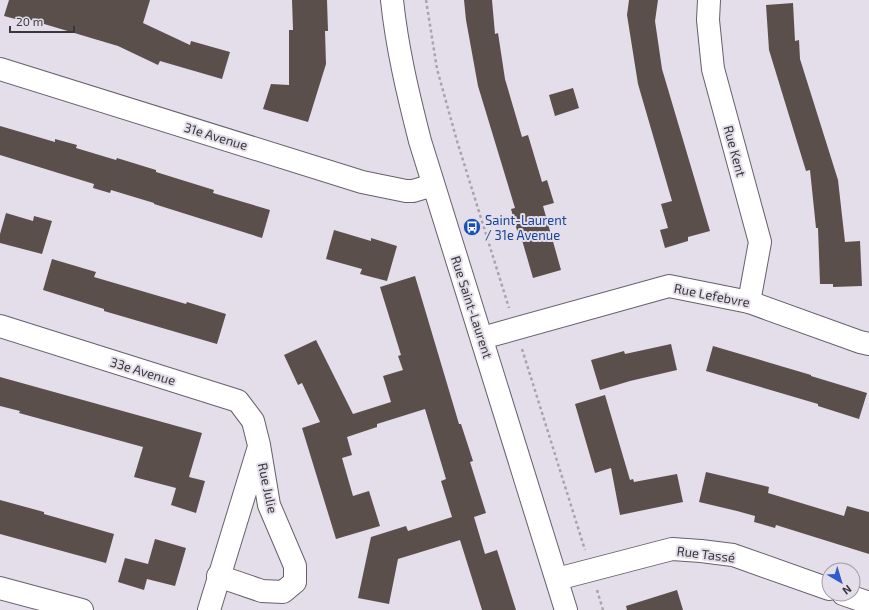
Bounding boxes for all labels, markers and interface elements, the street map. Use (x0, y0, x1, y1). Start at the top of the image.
scale bar (10, 8, 74, 34)
text: 20 m (16, 14, 43, 28)
street label: 31e Avenue (182, 119, 250, 153)
street label: Rue Kent (721, 124, 750, 178)
place label: Saint-Laurent / 31e Avenue (485, 212, 567, 243)
bus stop icon: Saint-Laurent / 31e Avenue (462, 217, 482, 237)
street label: Rue Saint-Laurent (448, 254, 496, 360)
street label: Rue Lefebvre (673, 280, 751, 310)
street label: 33e Avenue (108, 353, 178, 389)
street label: Rue Julie (255, 461, 281, 515)
street label: Rue Tassé (676, 542, 736, 566)
north arrow (821, 562, 861, 602)
text: N (840, 583, 855, 598)

